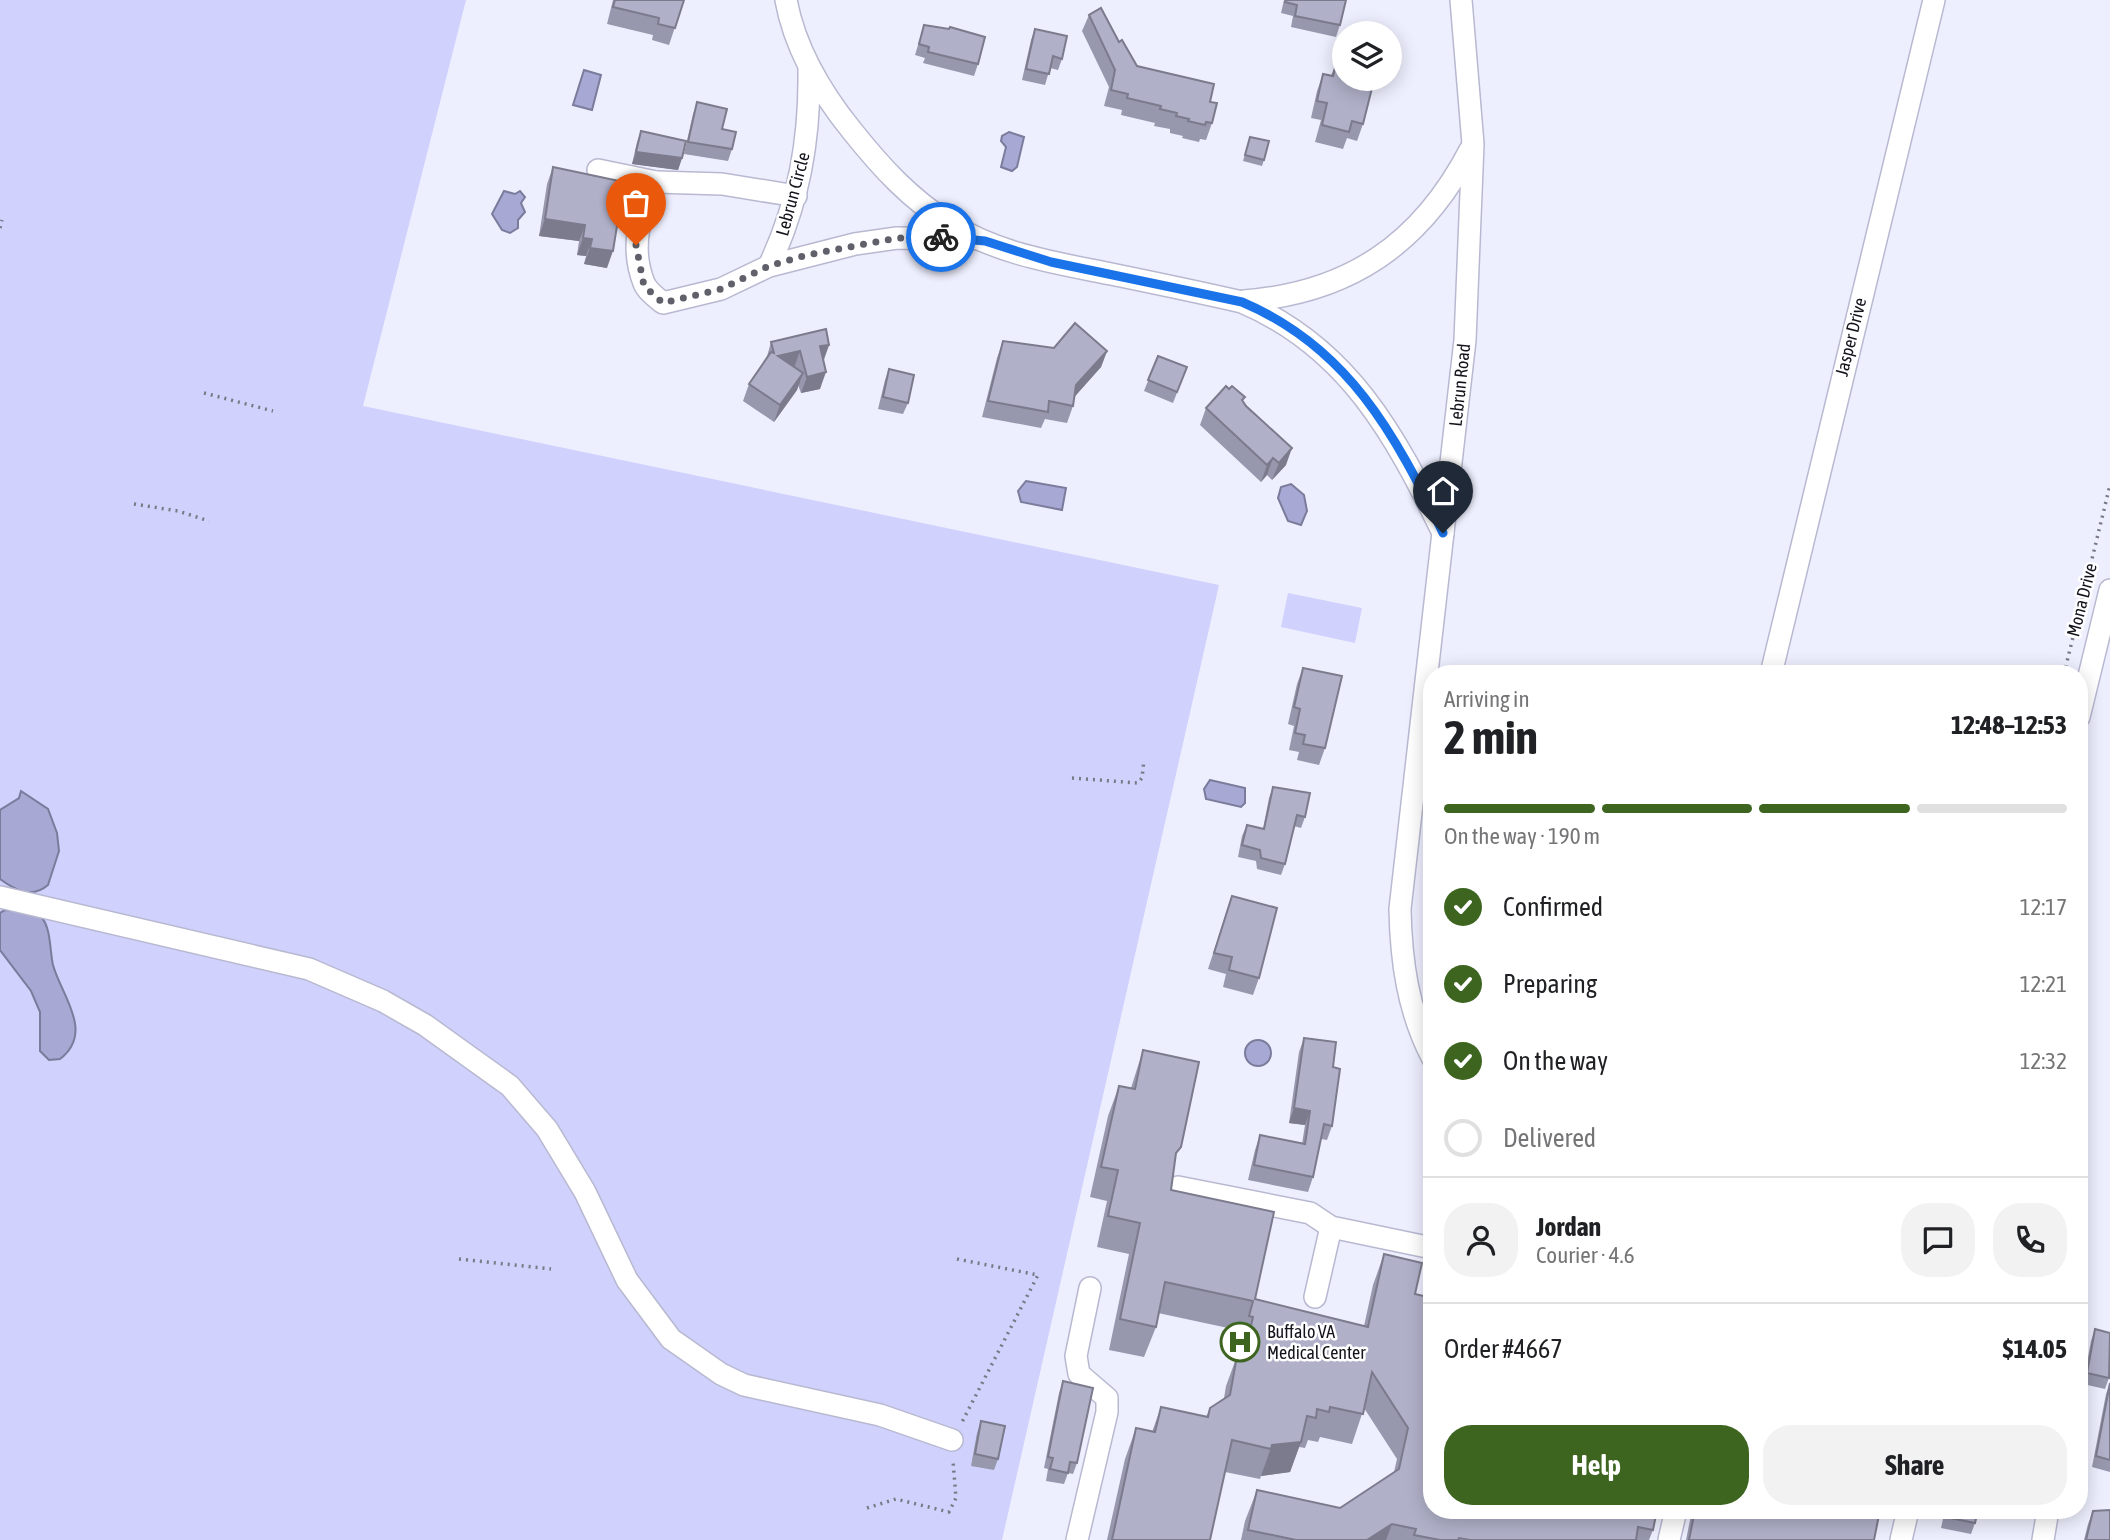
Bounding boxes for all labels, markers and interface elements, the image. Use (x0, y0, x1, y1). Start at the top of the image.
map controls (1332, 21, 1402, 91)
button: layers (1332, 21, 1402, 91)
street label: Lebrun Circle (771, 150, 814, 238)
pin (606, 173, 666, 245)
icon: bag (617, 184, 655, 222)
courier (906, 202, 976, 272)
icon: bike (922, 218, 960, 256)
street label: Jasper Drive (1831, 296, 1870, 378)
street label: Lebrun Road (1445, 342, 1474, 427)
pin (1413, 461, 1473, 533)
icon: home (1424, 472, 1462, 510)
street label: Mona Drive (2062, 561, 2101, 639)
text: Arriving in (1444, 686, 1530, 712)
text: 12:48–12:53 (1951, 710, 2067, 740)
text: 2 min (1444, 711, 1538, 764)
text: On the way · 190 m (1444, 823, 1600, 849)
icon: check (1444, 888, 1482, 926)
text: Confirmed (1503, 892, 1603, 922)
text: 12:17 (2020, 894, 2067, 920)
icon: check (1444, 965, 1482, 1003)
text: Preparing (1503, 969, 1597, 999)
text: 12:21 (2020, 971, 2067, 997)
icon: check (1444, 1042, 1482, 1080)
text: On the way (1503, 1046, 1608, 1076)
text: 12:32 (2020, 1048, 2067, 1074)
text: Delivered (1503, 1123, 1596, 1153)
button: person (1444, 1203, 1518, 1277)
button: chat (1901, 1203, 1975, 1277)
button: phone (1993, 1203, 2067, 1277)
text: Jordan (1536, 1212, 1601, 1242)
text: Courier · 4.6 (1536, 1242, 1635, 1268)
hospital icon: Buffalo VA Medical Center (1219, 1321, 1261, 1363)
place label: Buffalo VA Medical Center (1267, 1321, 1366, 1363)
text: Order #4667 (1444, 1334, 1563, 1364)
text: $14.05 (2003, 1334, 2067, 1364)
button: Help (1444, 1425, 1749, 1505)
button: Share (1763, 1425, 2067, 1505)

